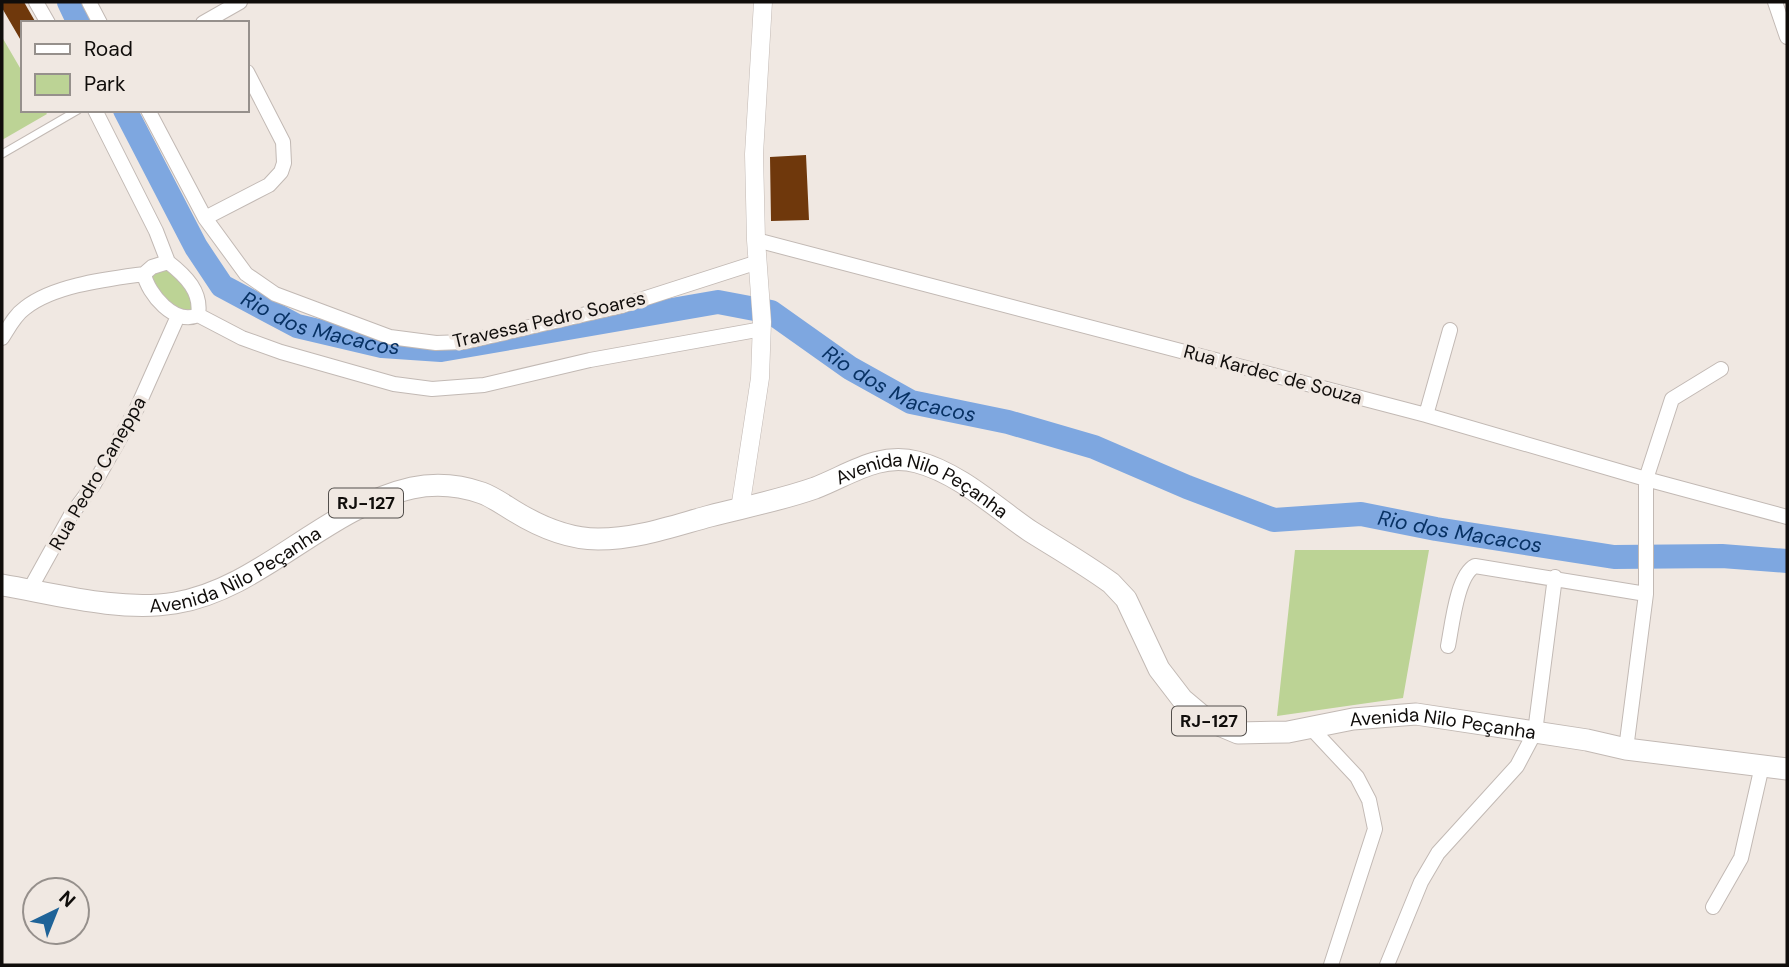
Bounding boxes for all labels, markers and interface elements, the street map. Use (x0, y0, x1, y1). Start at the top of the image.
legend (21, 21, 248, 112)
text: Road (84, 35, 133, 63)
text: Park (84, 70, 126, 98)
water label: Rio dos Macacos (236, 285, 401, 361)
street label: Travessa Pedro Soares (450, 285, 648, 354)
water label: Rio dos Macacos (817, 339, 978, 429)
street label: Rua Kardec de Souza (1181, 339, 1365, 410)
street label: Rua Pedro Caneppa (43, 392, 152, 555)
street label: Avenida Nilo Peçanha (831, 447, 1013, 524)
road number: RJ-127 (329, 489, 403, 518)
water label: Rio dos Macacos (1375, 504, 1544, 559)
street label: Avenida Nilo Peçanha (149, 521, 326, 618)
street label: Avenida Nilo Peçanha (1349, 702, 1538, 745)
road number: RJ-127 (1172, 706, 1246, 736)
north arrow (21, 876, 91, 946)
text: N (54, 885, 81, 913)

